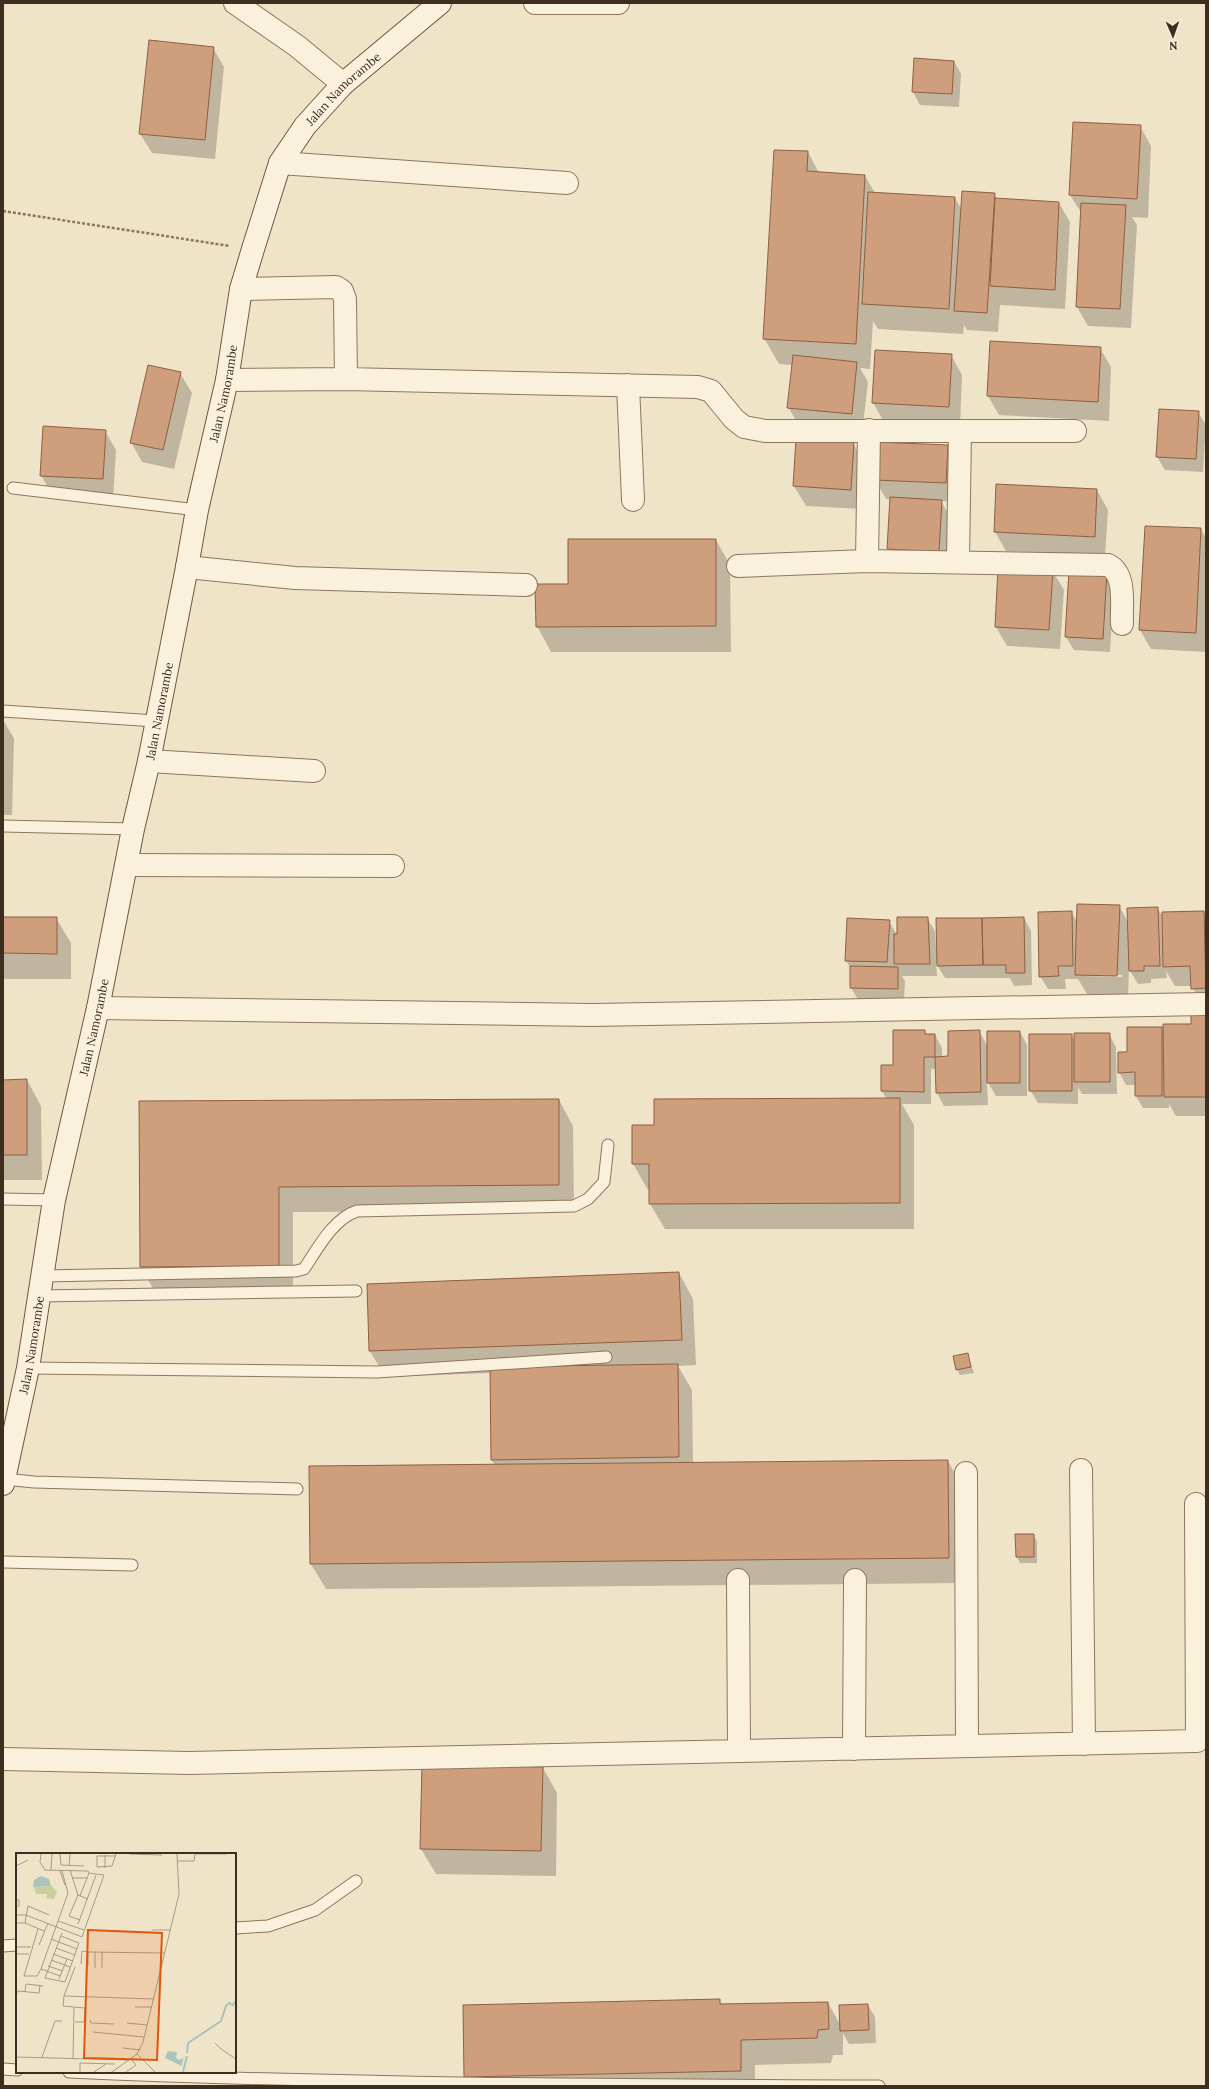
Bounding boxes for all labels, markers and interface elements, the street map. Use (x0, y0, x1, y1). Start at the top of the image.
north arrow (1153, 16, 1193, 56)
text: N (1168, 39, 1178, 53)
street label: Jalan Namorambe (301, 48, 384, 129)
street label: Jalan Namorambe (205, 343, 240, 444)
street label: Jalan Namorambe (142, 660, 176, 762)
street label: Jalan Namorambe (75, 977, 111, 1078)
street label: Jalan Namorambe (15, 1294, 47, 1396)
inset map (16, 1853, 236, 2073)

